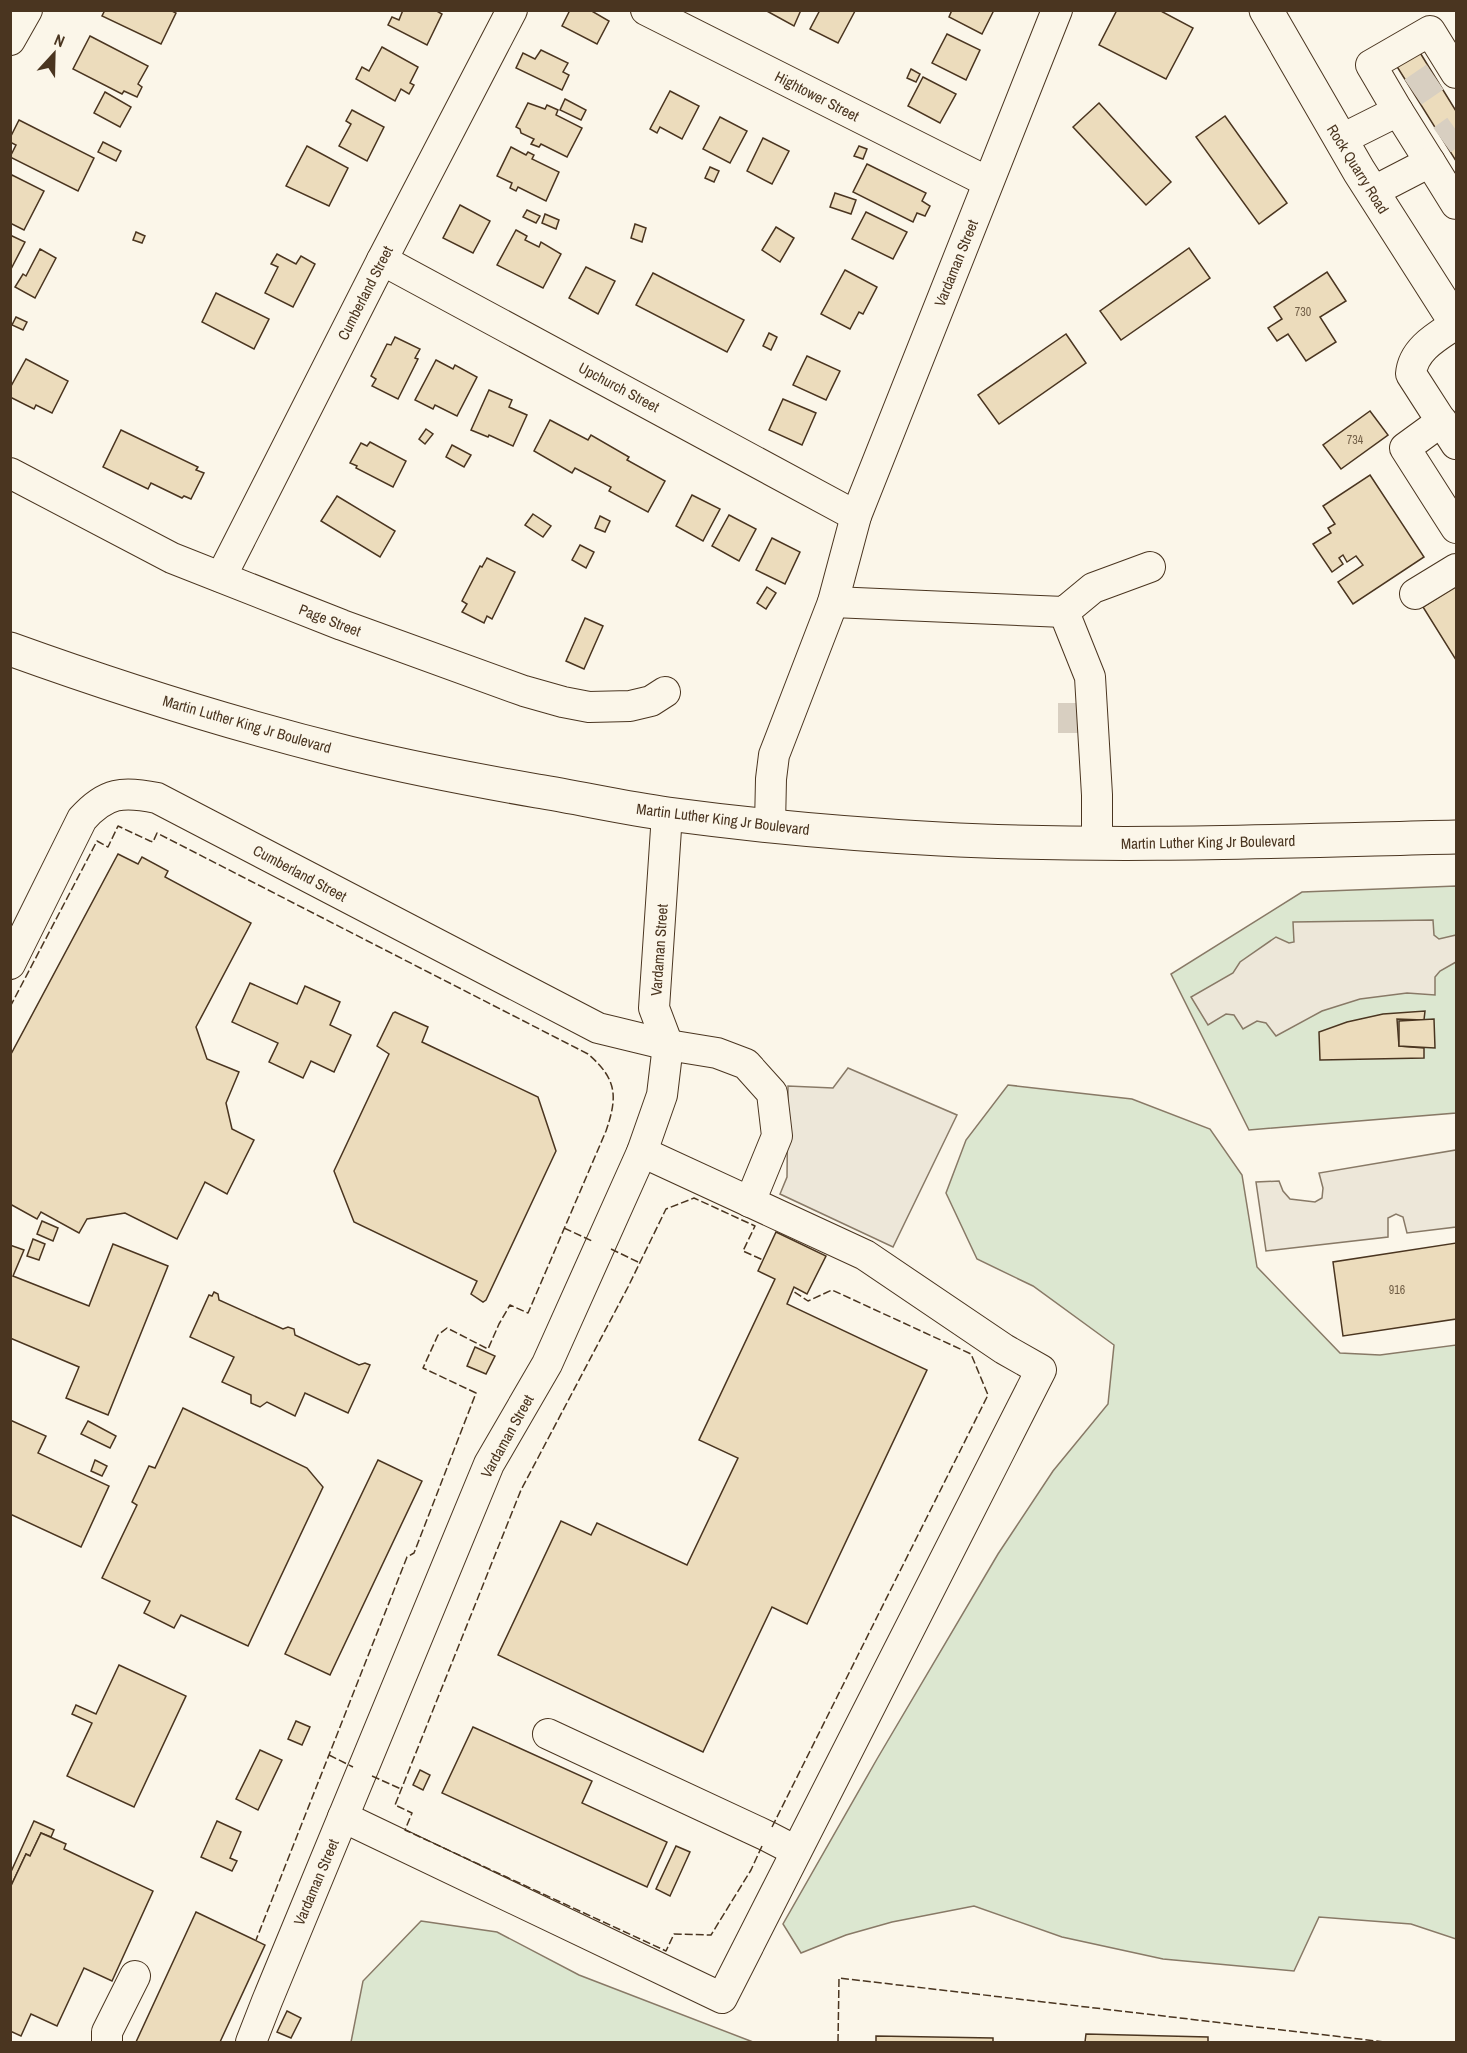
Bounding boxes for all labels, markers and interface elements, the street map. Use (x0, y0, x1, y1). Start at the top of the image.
north arrow (24, 24, 84, 84)
text: N (51, 28, 68, 52)
street label: Hightower Street (771, 66, 863, 127)
street label: Rock Quarry Road (1322, 120, 1394, 218)
street label: Vardaman Street (929, 216, 983, 310)
street label: Cumberland Street (332, 242, 398, 344)
house number: 730 (1295, 304, 1311, 320)
street label: Upchurch Street (575, 357, 664, 417)
house number: 734 (1347, 432, 1364, 448)
street label: Page Street (296, 599, 365, 642)
street label: Martin Luther King Jr Boulevard (160, 690, 334, 758)
street label: Martin Luther King Jr Boulevard (635, 798, 811, 840)
street label: Martin Luther King Jr Boulevard (1121, 830, 1295, 854)
street label: Cumberland Street (249, 839, 351, 907)
street label: Vardaman Street (645, 903, 673, 997)
house number: 916 (1389, 1282, 1405, 1298)
street label: Vardaman Street (475, 1390, 539, 1481)
street label: Vardaman Street (288, 1835, 344, 1928)

